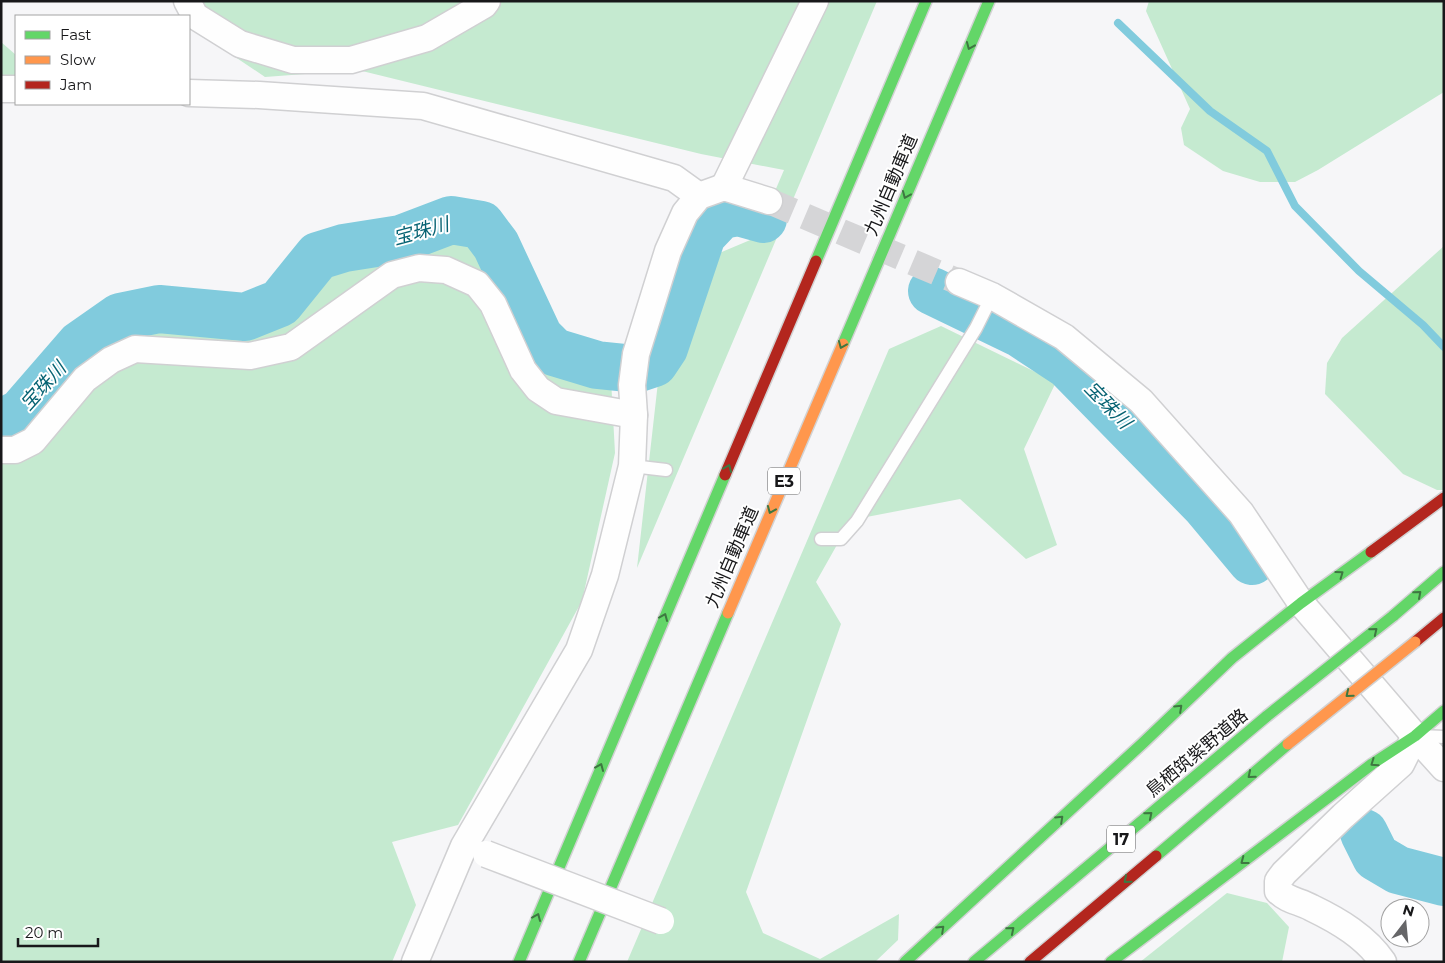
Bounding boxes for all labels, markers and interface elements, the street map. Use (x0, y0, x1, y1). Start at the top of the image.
legend (15, 15, 190, 105)
text: Fast (60, 25, 91, 44)
one-way arrow (965, 41, 976, 50)
text: Slow (60, 50, 96, 69)
text: Jam (59, 75, 92, 94)
street label: 九州自動車道 (860, 131, 922, 239)
one-way arrow (901, 190, 912, 199)
water label: 宝珠川 (390, 212, 453, 249)
one-way arrow (837, 340, 848, 349)
water label: 宝珠川 (15, 356, 72, 415)
water label: 宝珠川 (1080, 377, 1137, 435)
one-way arrow (722, 464, 733, 473)
road number: E3 (768, 468, 800, 494)
street label: 九州自動車道 (701, 503, 763, 611)
one-way arrow (767, 505, 778, 514)
one-way arrow (1334, 571, 1344, 580)
one-way arrow (1413, 591, 1422, 600)
one-way arrow (657, 613, 668, 622)
one-way arrow (1368, 628, 1378, 637)
one-way arrow (1346, 689, 1355, 698)
street label: 鳥栖筑紫野道路 (1142, 704, 1252, 802)
one-way arrow (1174, 705, 1183, 714)
one-way arrow (1370, 757, 1380, 766)
one-way arrow (594, 763, 605, 772)
one-way arrow (1248, 770, 1257, 778)
one-way arrow (1143, 812, 1152, 821)
one-way arrow (1055, 816, 1064, 825)
road number: 17 (1107, 826, 1135, 852)
one-way arrow (1240, 855, 1250, 864)
one-way arrow (1123, 874, 1132, 883)
north arrow (1380, 898, 1430, 948)
text: N (1401, 900, 1417, 921)
one-way arrow (530, 913, 541, 922)
scale bar (18, 916, 98, 948)
text: 20 m (25, 923, 63, 942)
one-way arrow (935, 926, 944, 935)
one-way arrow (1005, 928, 1014, 936)

